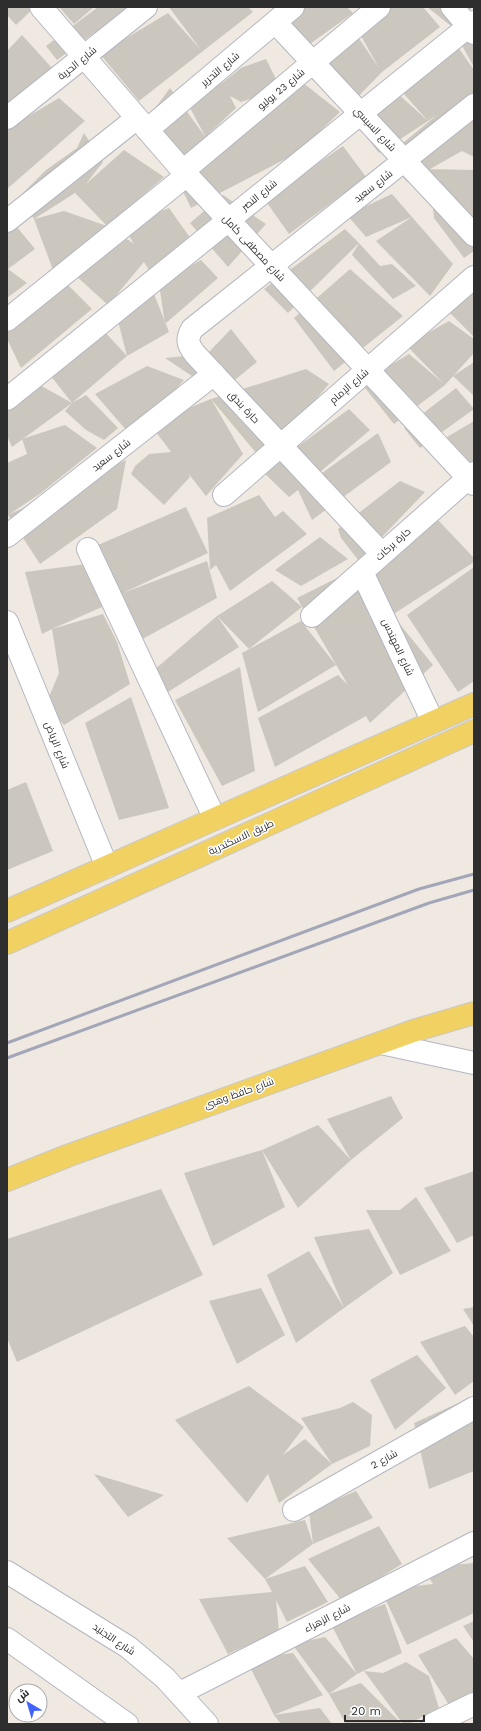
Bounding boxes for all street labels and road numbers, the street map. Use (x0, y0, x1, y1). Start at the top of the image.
street label: شارع الحرية (55, 44, 99, 83)
street label: شارع التحرير (198, 50, 242, 90)
street label: شارع 23 يوليو (255, 66, 307, 113)
street label: شارع السيسي (350, 105, 398, 155)
street label: شارع سعيد (352, 168, 395, 205)
street label: شارع النصر (238, 177, 280, 214)
street label: شارع مصطفى كامل (220, 213, 288, 284)
street label: شارع الإمام (327, 366, 372, 407)
street label: حارة بندق (226, 389, 262, 426)
street label: شارع سعيد (90, 437, 133, 474)
street label: حارة بركات (373, 525, 413, 563)
street label: شارع المهندس (379, 617, 416, 678)
street label: شارع الرياض (42, 720, 71, 770)
street label: طريق الاسكندرية (207, 817, 276, 858)
street label: شارع حافظ وهبى (203, 1075, 276, 1112)
street label: شارع 2 (369, 1447, 400, 1472)
street label: شارع الزهراء (302, 1602, 352, 1635)
street label: شارع التجنيد (90, 1621, 137, 1658)

